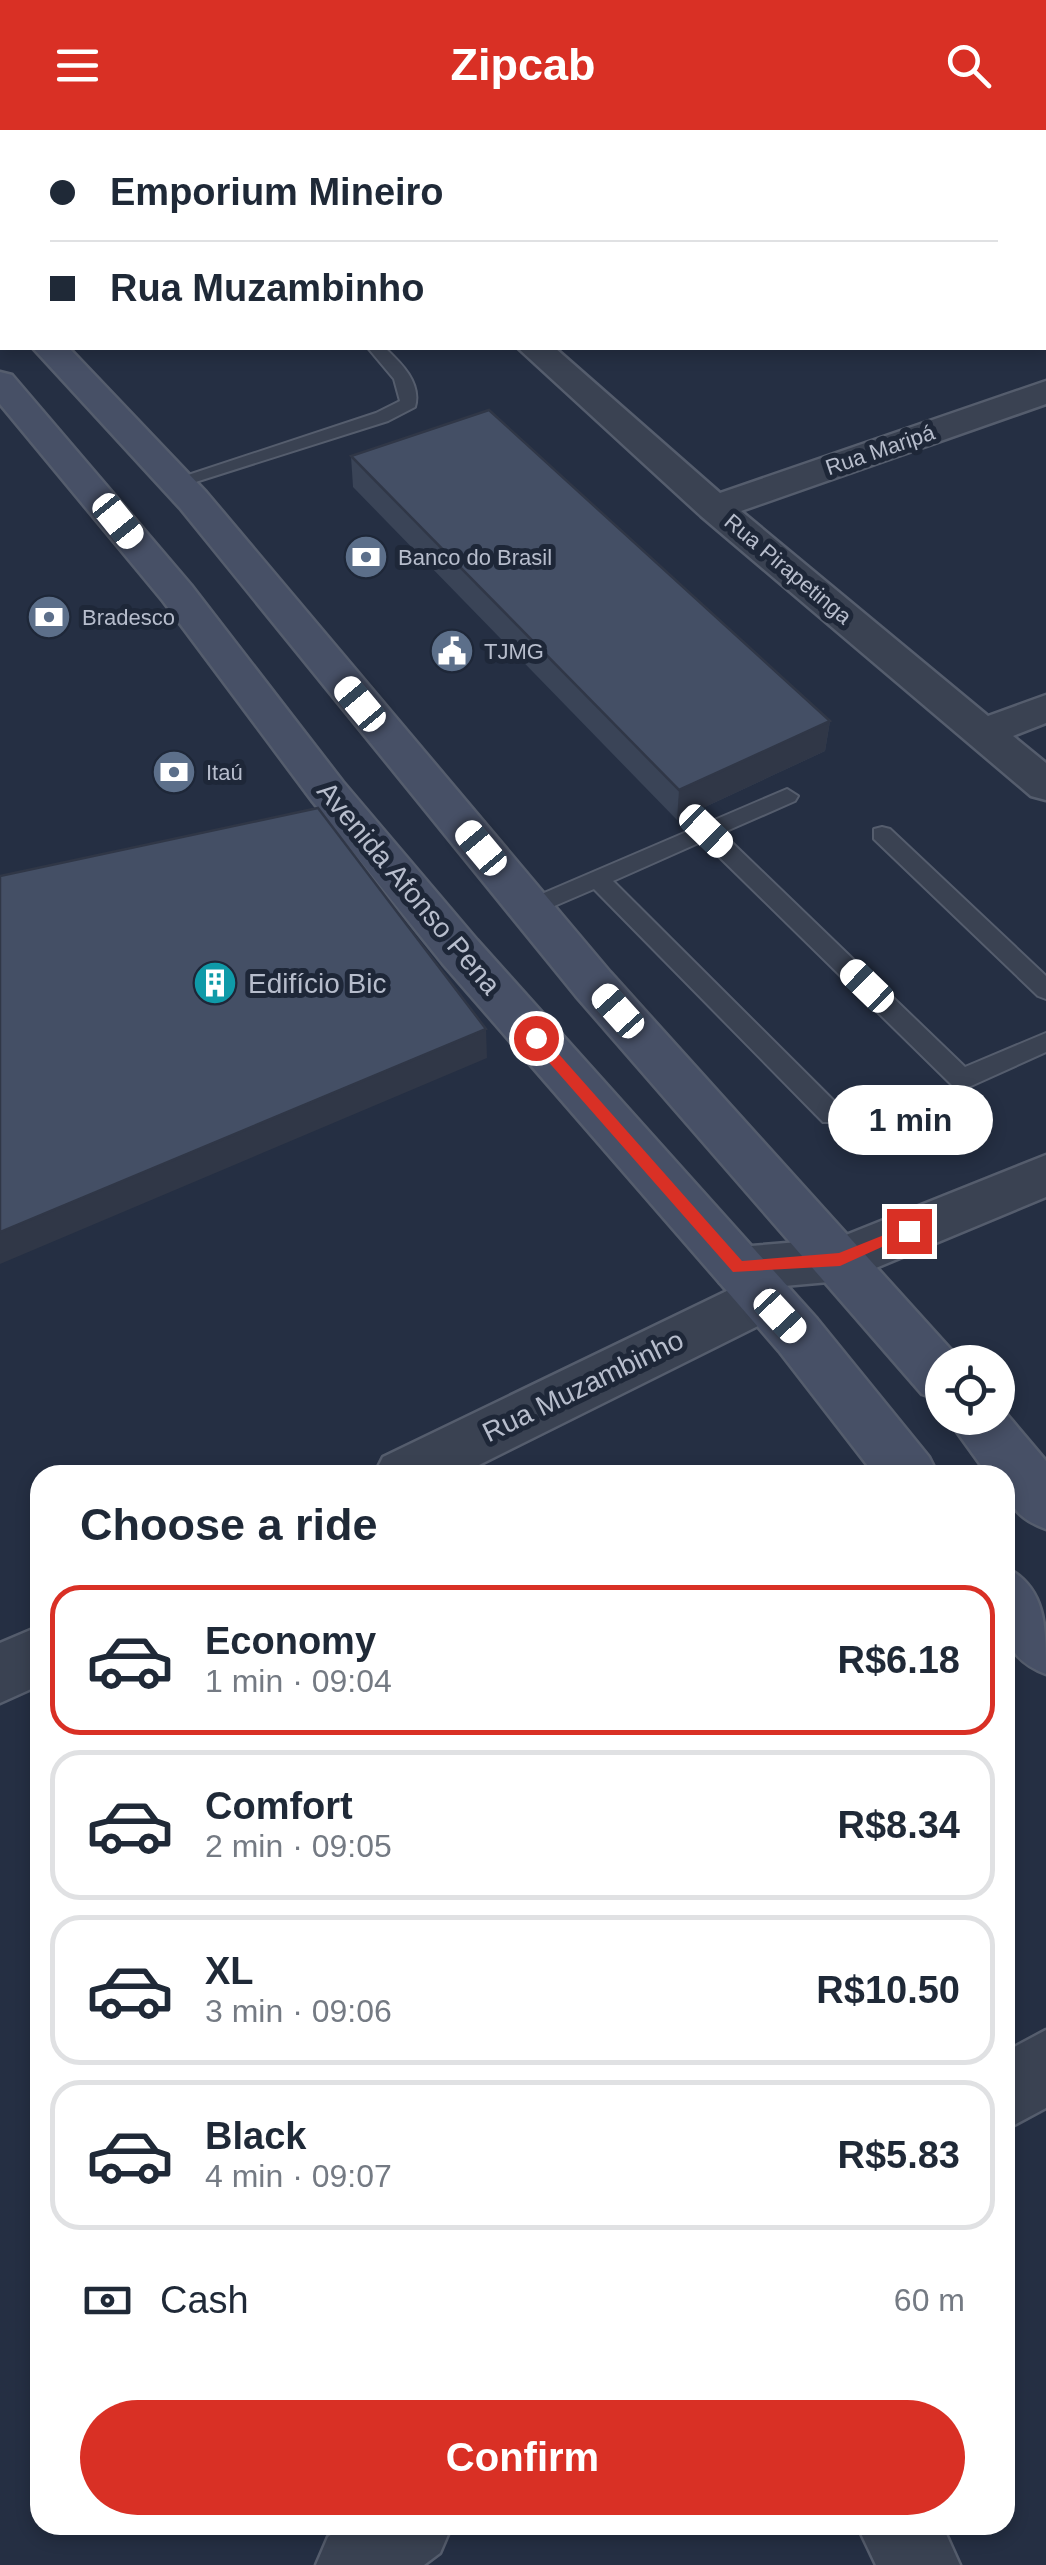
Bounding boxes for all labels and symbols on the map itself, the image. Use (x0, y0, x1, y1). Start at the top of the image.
street label: Rua Maripá (822, 419, 939, 480)
car (87, 488, 149, 554)
street label: Rua Pirapetinga (720, 509, 857, 630)
bank icon: Banco do Brasil (343, 534, 389, 580)
place label: Banco do Brasil (398, 545, 552, 570)
bank icon: Bradesco (26, 594, 72, 640)
place label: Bradesco (82, 605, 175, 630)
public building icon: TJMG (429, 628, 475, 674)
place label: TJMG (484, 639, 544, 664)
car (329, 671, 391, 737)
bank icon: Itaú (151, 749, 197, 795)
place label: Itaú (206, 760, 243, 785)
street label: Avenida Afonso Pena (311, 776, 507, 1001)
car (674, 799, 738, 863)
car (450, 815, 512, 881)
car (835, 954, 899, 1018)
building icon: Edifício Bic (192, 960, 238, 1006)
place label: Edifício Bic (248, 968, 387, 999)
car (587, 979, 649, 1043)
route start (514, 1016, 559, 1061)
callout: 1 min (826, 1086, 992, 1156)
route end (887, 1209, 932, 1254)
car (749, 1284, 811, 1348)
street label: Rua Muzambinho (478, 1324, 688, 1448)

